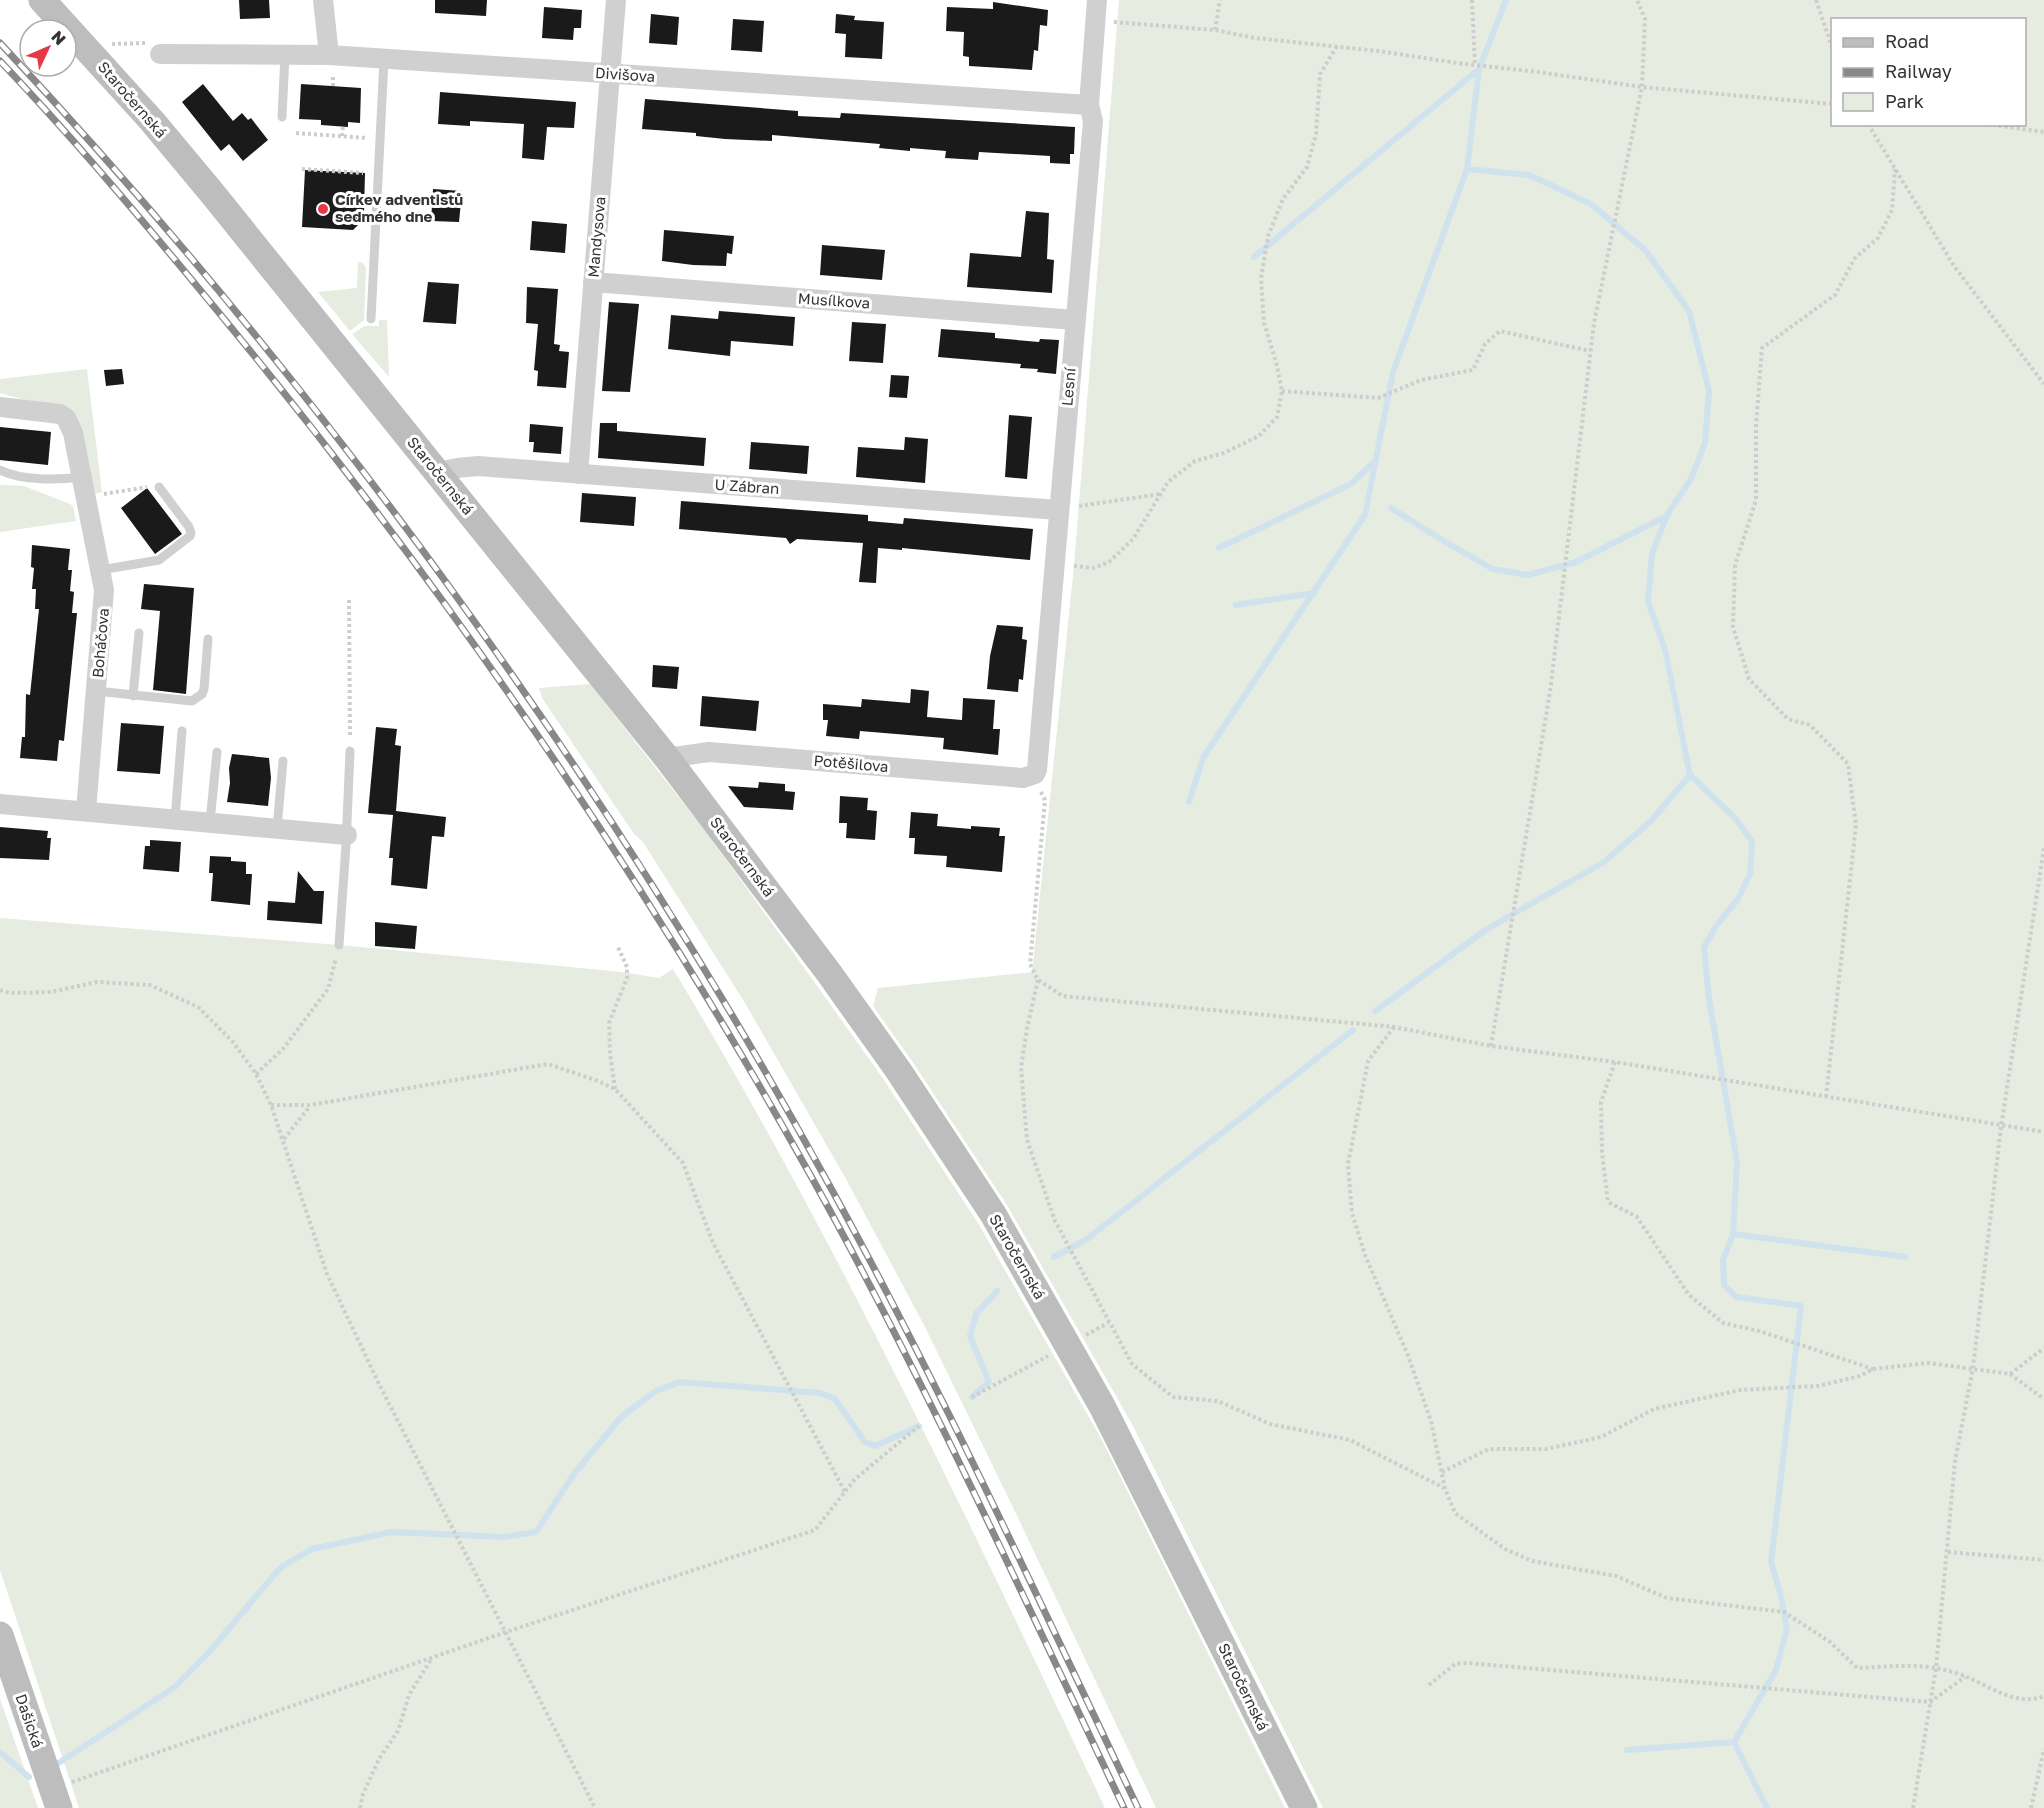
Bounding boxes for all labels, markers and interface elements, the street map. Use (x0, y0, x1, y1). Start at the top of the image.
north arrow (18, 18, 78, 78)
legend (1831, 18, 2026, 126)
text: N (47, 26, 70, 49)
text: Road (1885, 30, 1929, 52)
street label: Staročernská (95, 58, 171, 141)
text: Railway (1885, 60, 1952, 82)
street label: Divišova (595, 63, 656, 85)
text: Park (1885, 90, 1924, 112)
place label: Církev adventistů sedmého dne (335, 190, 463, 225)
street label: Mandysova (583, 196, 609, 278)
marker: Církev adventistů sedmého dne (316, 202, 330, 216)
street label: Musílkova (797, 289, 871, 312)
street label: Lesní (1057, 366, 1079, 407)
street label: Staročernská (404, 433, 478, 518)
street label: U Zábran (714, 475, 780, 497)
street label: Boháčova (88, 607, 112, 679)
street label: Potěšilova (813, 751, 889, 775)
street label: Staročernská (707, 813, 779, 900)
street label: Staročernská (986, 1211, 1049, 1302)
street label: Staročernská (1215, 1640, 1273, 1733)
street label: Dašická (12, 1691, 48, 1750)

